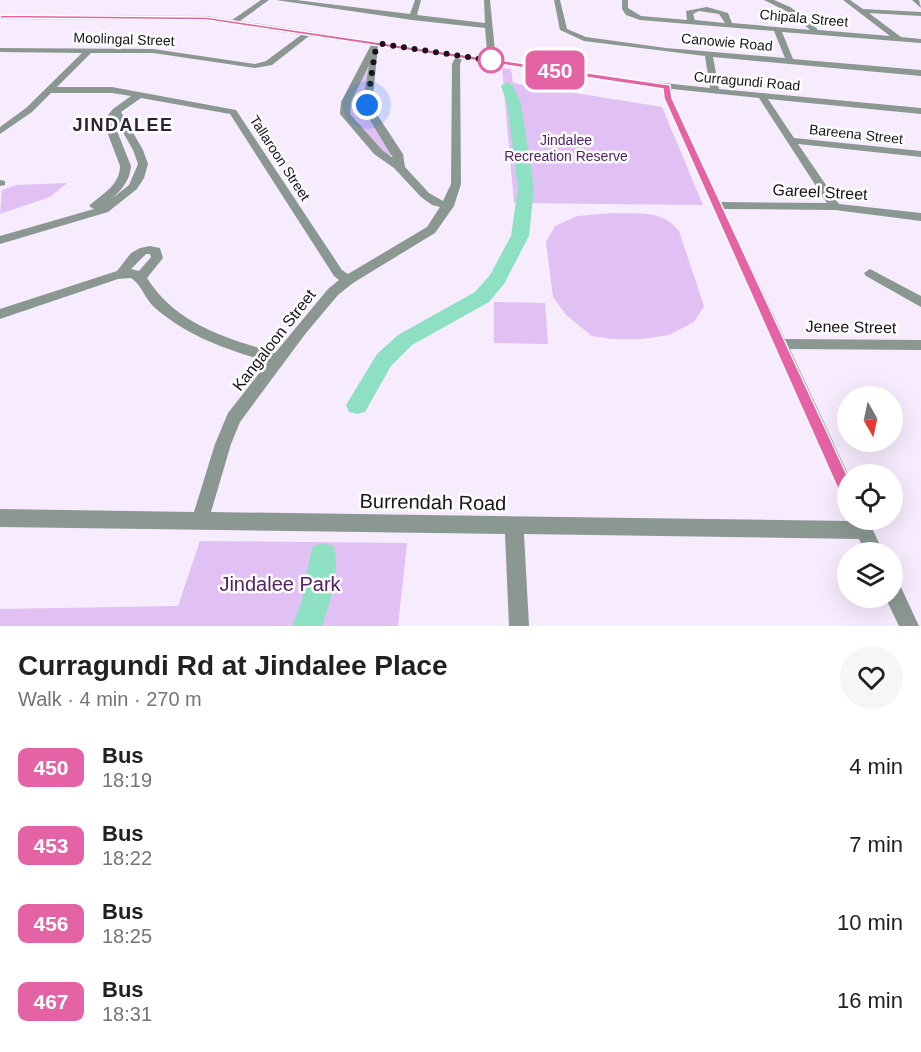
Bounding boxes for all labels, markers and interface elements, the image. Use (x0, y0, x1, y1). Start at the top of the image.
street label: Chipala Street (759, 6, 849, 30)
street label: Moolingal Street (73, 29, 175, 49)
street label: Canowie Road (681, 30, 773, 54)
unlabelled marker (478, 47, 504, 73)
line badge: 450 (520, 50, 590, 90)
text: 450 (537, 59, 573, 82)
street label: Curragundi Road (693, 68, 801, 94)
your location (352, 90, 382, 120)
street label: Tallaroon Street (247, 113, 313, 204)
district label: JINDALEE (72, 115, 174, 135)
street label: Bareena Street (808, 121, 904, 147)
park label: Jindalee Recreation Reserve (504, 132, 628, 164)
street label: Gareel Street (772, 181, 869, 203)
street label: Kangaloon Street (229, 286, 319, 394)
street label: Jenee Street (805, 318, 897, 336)
north arrow (837, 386, 903, 452)
map controls (837, 386, 903, 608)
button: locate (837, 464, 903, 530)
street label: Burrendah Road (359, 490, 507, 514)
button: layers (837, 542, 903, 608)
park label: Jindalee Park (219, 573, 342, 595)
button: heart (840, 646, 903, 709)
text: Curragundi Rd at Jindalee Place (18, 650, 447, 681)
text: Walk · 4 min · 270 m (18, 688, 202, 710)
text: Bus (102, 743, 144, 768)
text: 4 min (849, 754, 903, 779)
text: 450 (33, 756, 69, 779)
text: 18:19 (102, 769, 152, 791)
text: Bus (102, 821, 144, 846)
text: 7 min (849, 832, 903, 857)
text: 453 (33, 834, 69, 857)
text: 18:22 (102, 847, 152, 869)
text: Bus (102, 899, 144, 924)
text: 10 min (837, 910, 903, 935)
text: 456 (33, 912, 69, 935)
text: 18:25 (102, 925, 152, 947)
text: Bus (102, 977, 144, 1002)
text: 16 min (837, 988, 903, 1013)
text: 467 (33, 990, 69, 1013)
text: 18:31 (102, 1003, 152, 1025)

